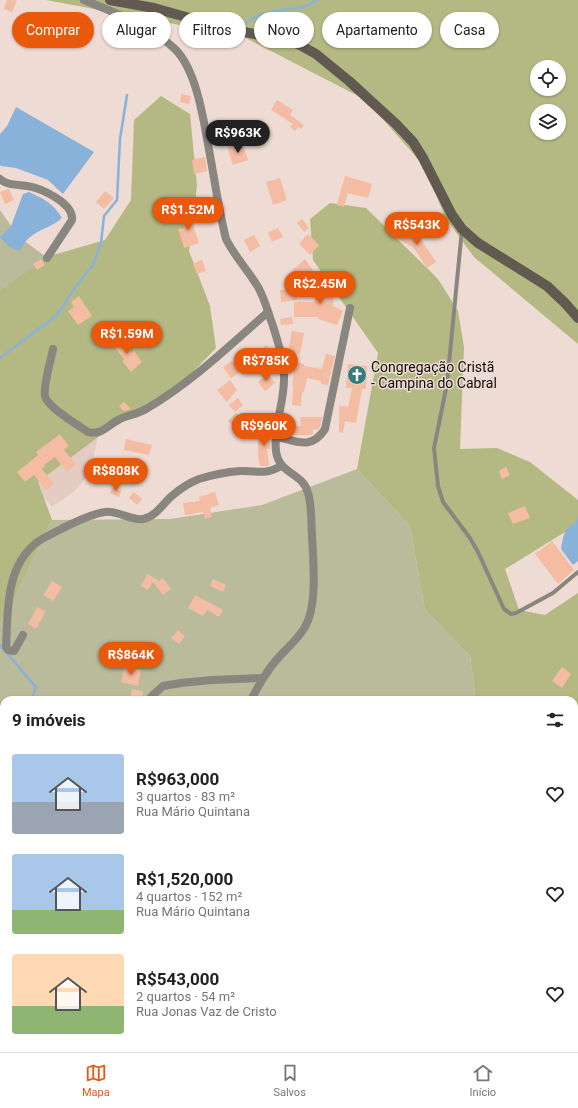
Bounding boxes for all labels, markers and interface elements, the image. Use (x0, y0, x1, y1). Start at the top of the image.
chip: Comprar (12, 12, 94, 48)
chip: Alugar (102, 12, 171, 48)
chip: Filtros (179, 12, 246, 48)
chip: Novo (254, 12, 314, 48)
chip: Apartamento (322, 12, 432, 48)
chip: Casa (440, 12, 499, 48)
map controls (530, 60, 566, 140)
button: locate (530, 60, 566, 96)
button: layers (530, 104, 566, 140)
pin: R$963K (205, 120, 271, 154)
text: R$963K (215, 125, 261, 140)
pin: R$1.52M (151, 197, 225, 231)
text: R$1.52M (161, 202, 215, 217)
pin: R$543K (384, 212, 450, 246)
text: R$543K (394, 217, 440, 232)
pin: R$2.45M (283, 271, 357, 305)
text: R$2.45M (293, 276, 347, 291)
pin: R$1.59M (90, 321, 164, 355)
text: R$1.59M (100, 326, 154, 341)
pin: R$785K (233, 348, 299, 382)
text: R$785K (243, 353, 289, 368)
place label: Congregação Cristã - Campina do Cabral (371, 359, 497, 391)
church icon: Congregação Cristã - Campina do Cabral (346, 364, 368, 386)
pin: R$960K (231, 413, 297, 447)
text: R$960K (241, 418, 287, 433)
pin: R$808K (83, 458, 149, 492)
text: R$808K (93, 463, 139, 478)
pin: R$864K (98, 642, 164, 676)
text: R$864K (108, 647, 154, 662)
icon: filters (544, 709, 566, 731)
text: 9 imóveis (12, 710, 86, 730)
text: R$963,000 (136, 769, 219, 789)
icon: home (44, 770, 92, 818)
icon: heart (544, 783, 566, 805)
text: 3 quartos · 83 m² (136, 789, 235, 804)
text: Rua Mário Quintana (136, 804, 250, 819)
text: R$1,520,000 (136, 869, 233, 889)
icon: home (44, 870, 92, 918)
icon: heart (544, 883, 566, 905)
text: 4 quartos · 152 m² (136, 889, 242, 904)
text: Rua Mário Quintana (136, 904, 250, 919)
text: R$543,000 (136, 969, 219, 989)
icon: home (44, 970, 92, 1018)
icon: heart (544, 983, 566, 1005)
text: 2 quartos · 54 m² (136, 989, 235, 1004)
text: Rua Jonas Vaz de Cristo (136, 1004, 277, 1019)
tab: Mapa (82, 1062, 110, 1099)
tab: Salvos (273, 1062, 306, 1099)
tab: Início (470, 1062, 496, 1099)

